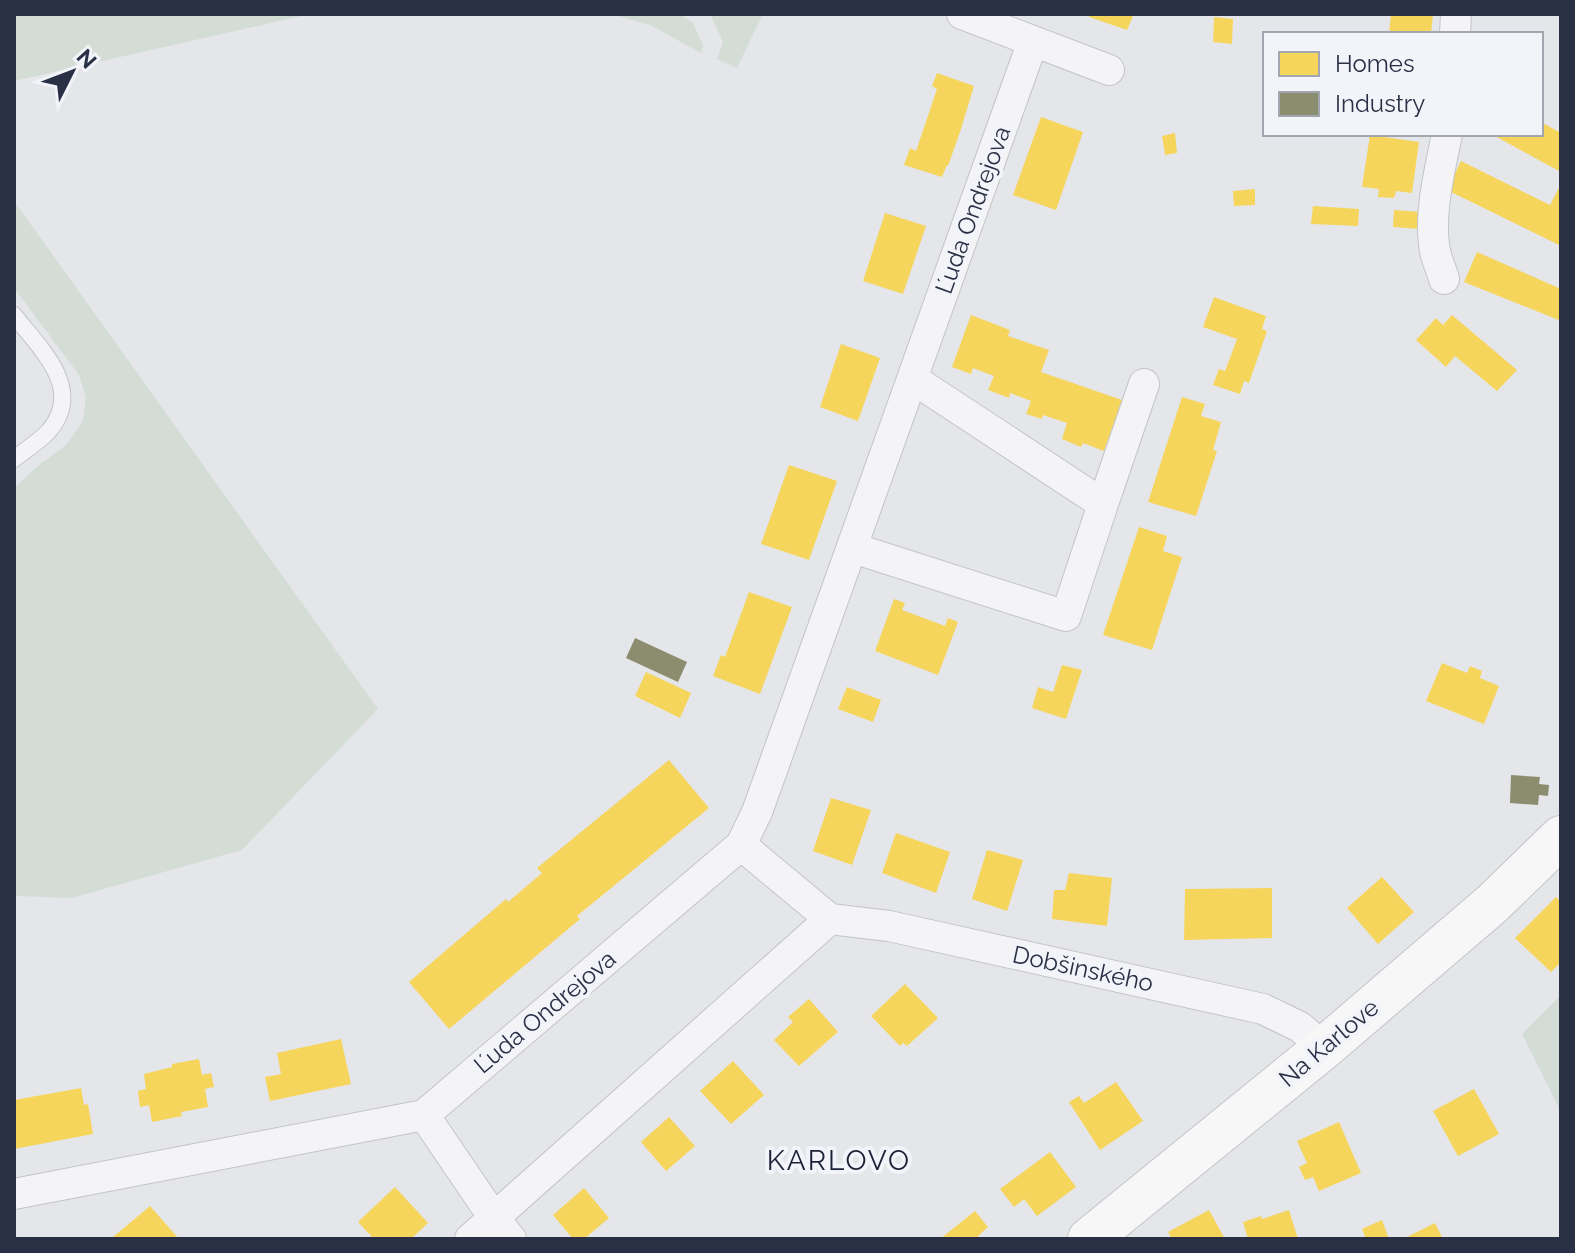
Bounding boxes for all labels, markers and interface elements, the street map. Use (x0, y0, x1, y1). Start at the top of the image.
north arrow (32, 32, 112, 112)
legend (1263, 32, 1543, 136)
text: N (72, 44, 102, 74)
text: Homes (1335, 49, 1415, 78)
text: Industry (1335, 89, 1425, 118)
street label: Ľuda Ondrejova (929, 122, 1016, 298)
street label: Dobšinského (1010, 939, 1156, 998)
street label: Ľuda Ondrejova (468, 944, 621, 1079)
street label: Na Karlove (1273, 993, 1384, 1093)
district label: KARLOVO (767, 1144, 911, 1177)

